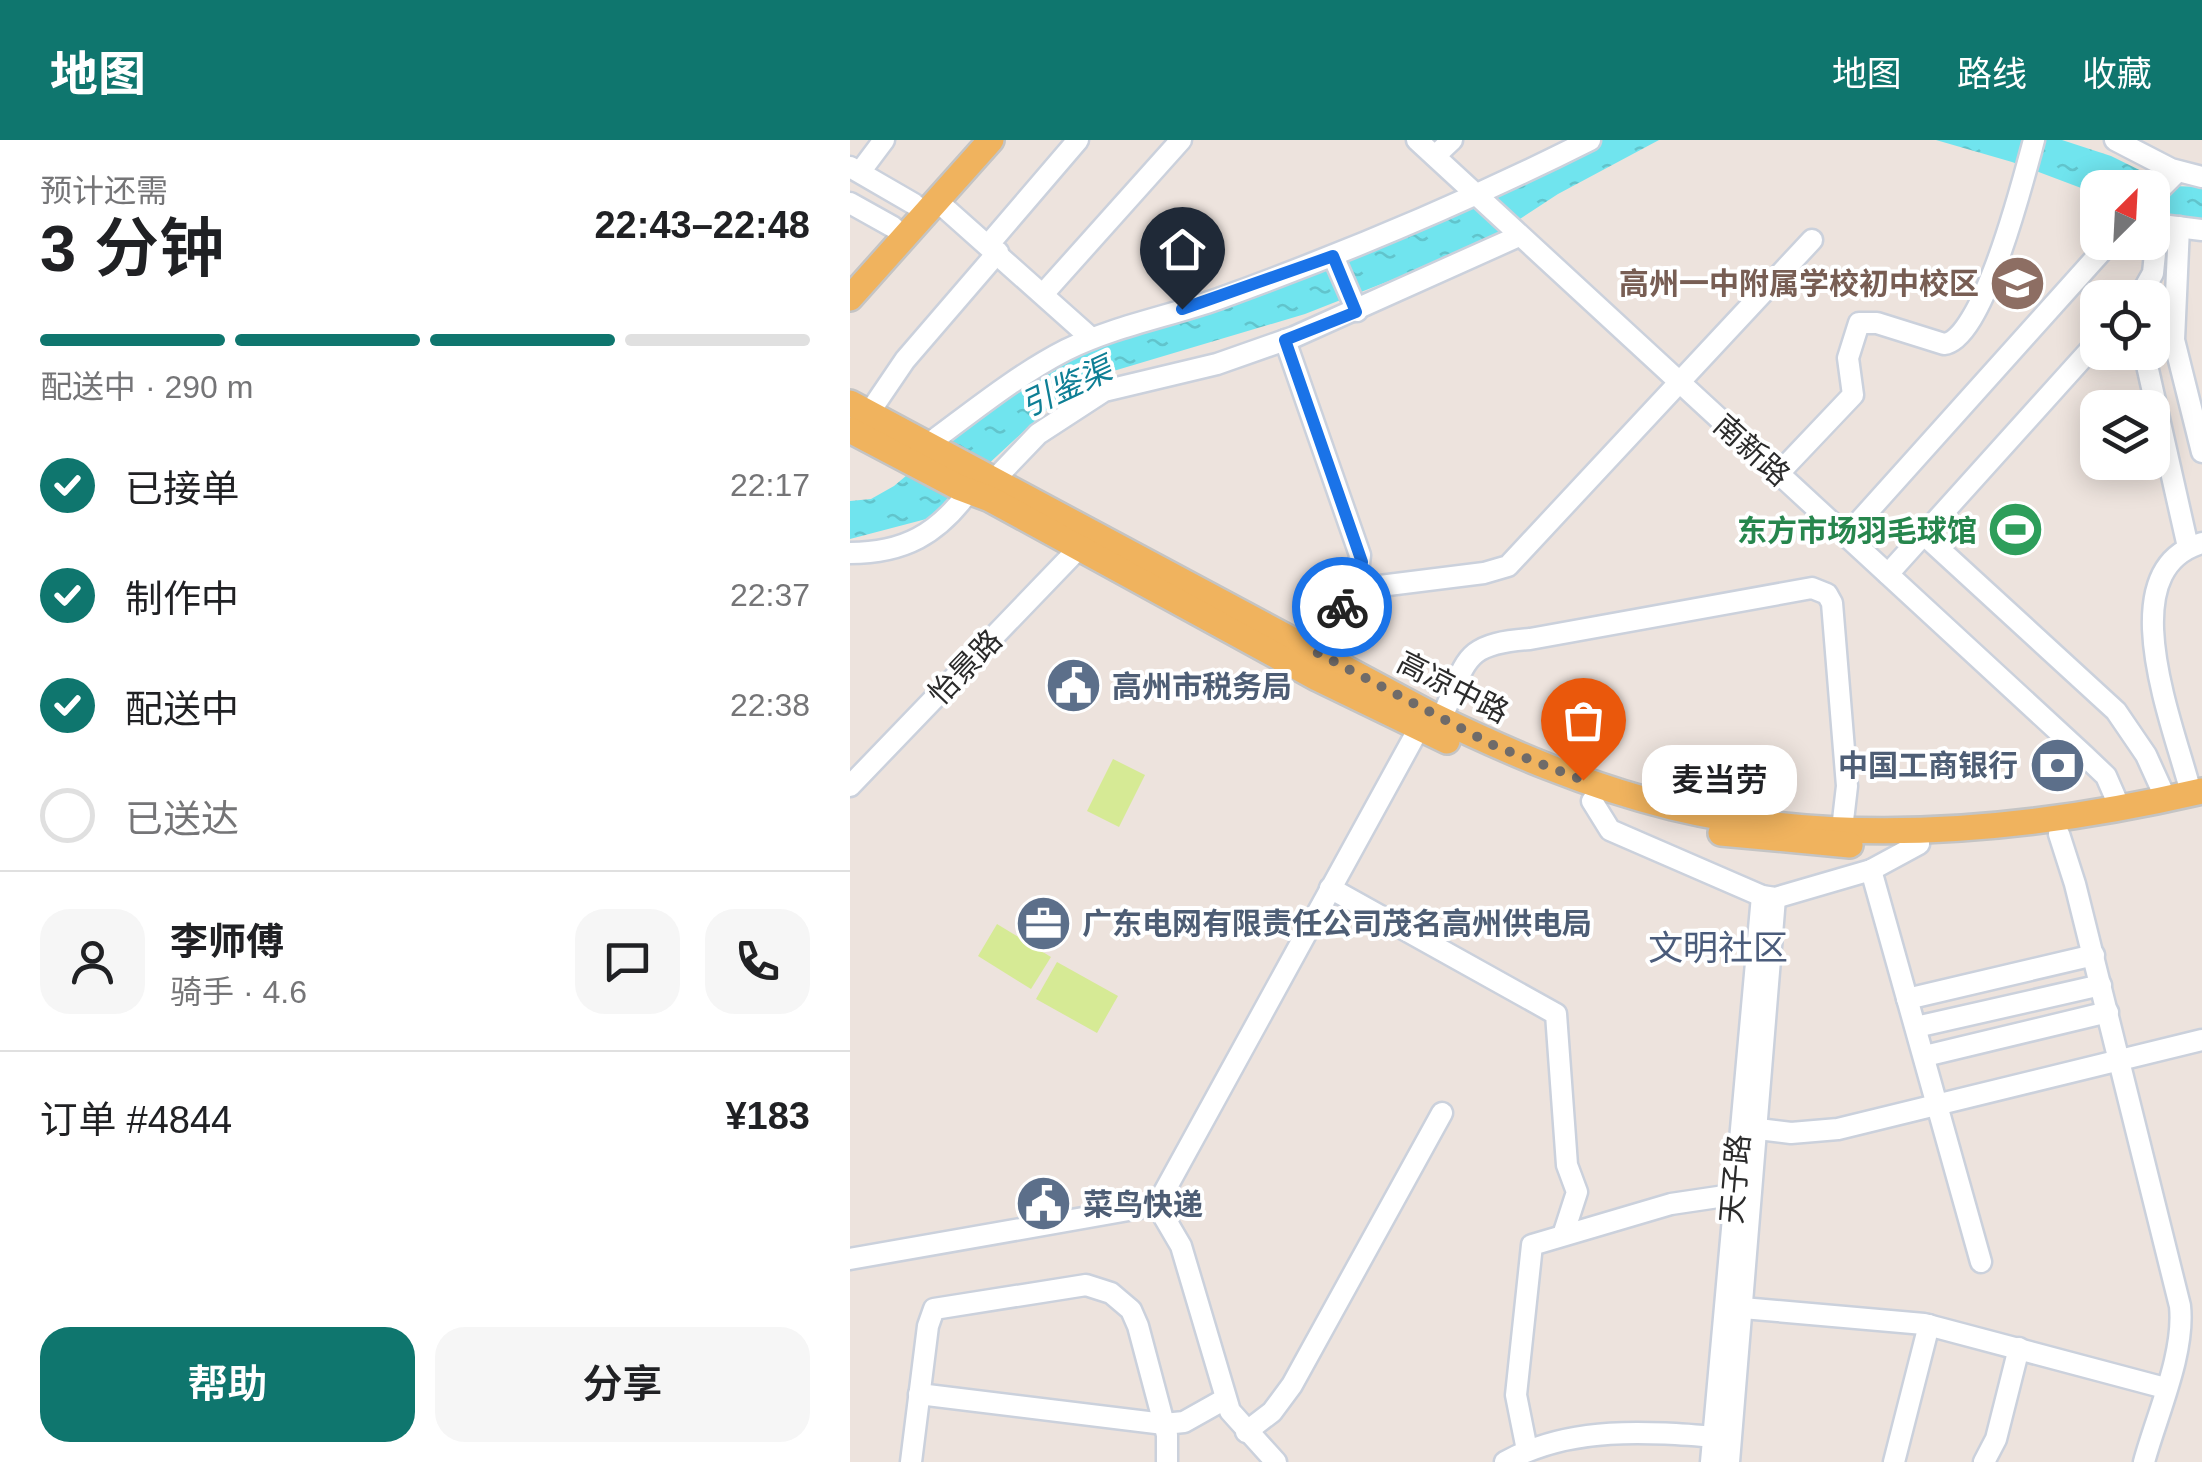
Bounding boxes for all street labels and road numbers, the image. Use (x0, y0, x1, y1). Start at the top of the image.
street label: 南新路 (1708, 408, 1796, 492)
street label: 怡景路 (922, 623, 1008, 711)
street label: 高凉中路 (1392, 645, 1514, 729)
street label: 天子路 (1715, 1133, 1755, 1225)

